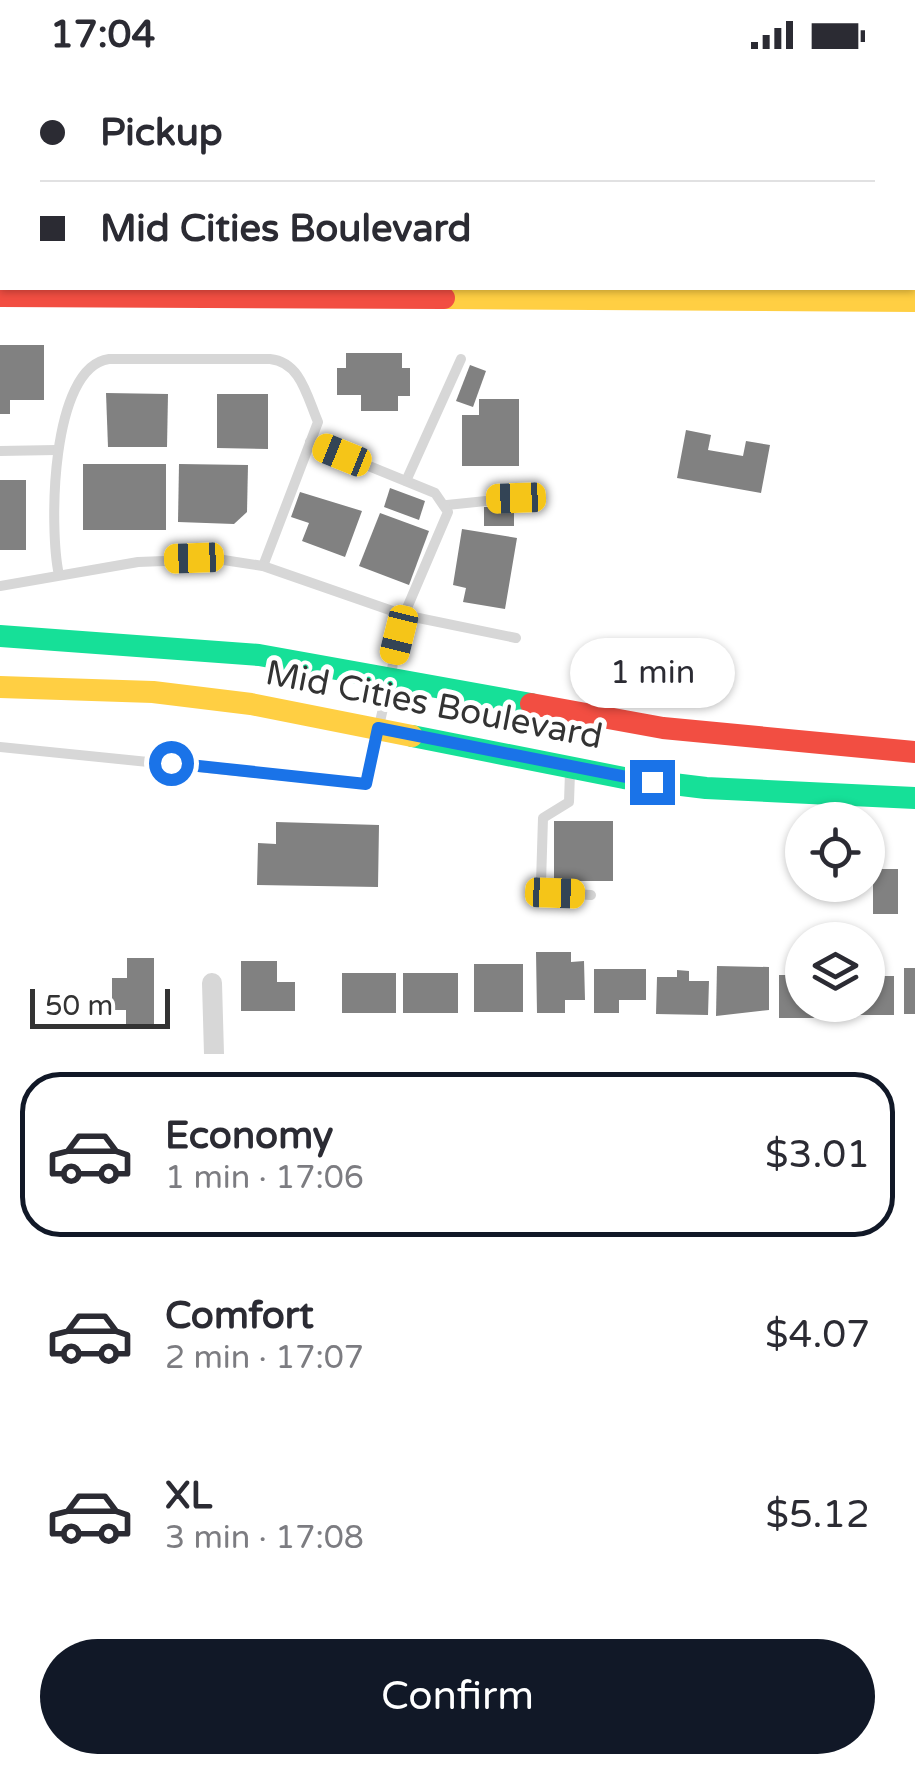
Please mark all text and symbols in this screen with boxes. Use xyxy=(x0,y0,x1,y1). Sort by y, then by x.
text: 17:04 xyxy=(50,12,155,58)
text: Pickup xyxy=(100,110,223,156)
text: Mid Cities Boulevard xyxy=(100,206,472,252)
car xyxy=(309,430,375,480)
car xyxy=(485,482,547,514)
car xyxy=(163,542,225,574)
car xyxy=(377,602,421,668)
callout: 1 min xyxy=(570,637,734,707)
street label: Mid Cities Boulevard xyxy=(262,652,606,758)
text: 1 min xyxy=(610,654,695,692)
route start xyxy=(149,741,194,786)
route end xyxy=(630,760,675,805)
map controls xyxy=(785,802,885,1022)
button: locate xyxy=(785,802,885,902)
car xyxy=(524,877,586,909)
button: layers xyxy=(785,922,885,1022)
scale bar xyxy=(30,984,170,1028)
text: 50 m xyxy=(45,989,113,1023)
icon: car xyxy=(45,1110,135,1200)
text: Economy xyxy=(165,1113,333,1159)
text: $3.01 xyxy=(765,1132,870,1178)
text: 1 min · 17:06 xyxy=(165,1159,364,1197)
icon: car xyxy=(45,1290,135,1380)
text: Comfort xyxy=(165,1293,314,1339)
text: $4.07 xyxy=(765,1312,870,1358)
text: 2 min · 17:07 xyxy=(165,1339,364,1377)
icon: car xyxy=(45,1470,135,1560)
text: XL xyxy=(165,1473,212,1519)
text: $5.12 xyxy=(765,1492,870,1538)
text: 3 min · 17:08 xyxy=(165,1519,364,1557)
button: Confirm xyxy=(40,1639,875,1754)

